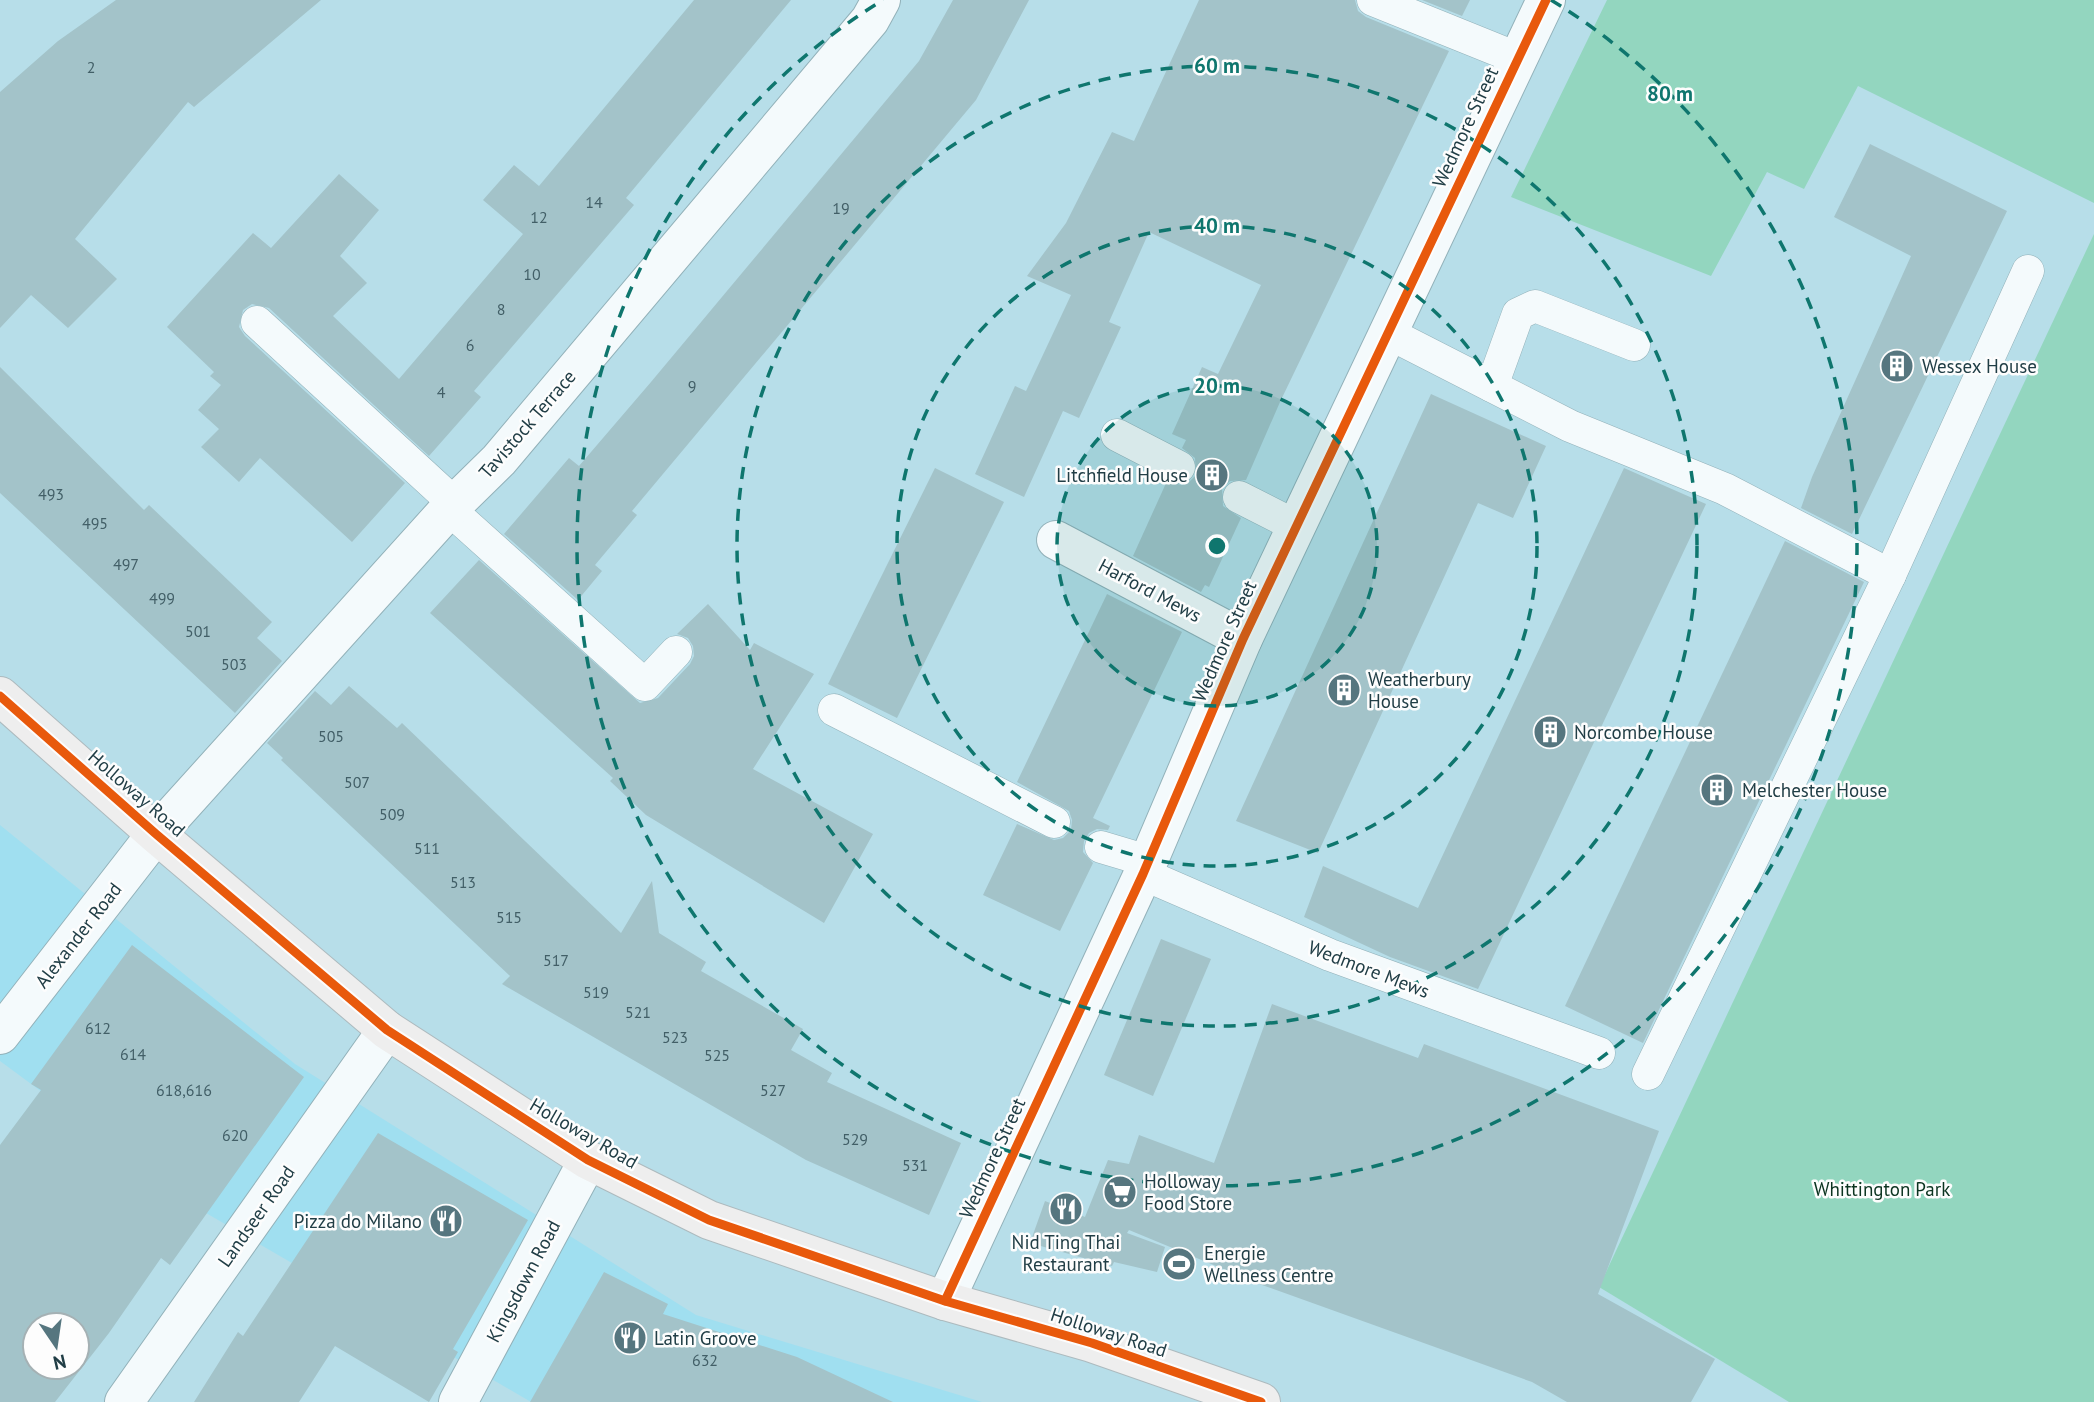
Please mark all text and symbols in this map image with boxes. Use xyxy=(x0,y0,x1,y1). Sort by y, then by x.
text: 60 m xyxy=(1194,52,1240,79)
house number: 2 xyxy=(87,57,95,77)
street label: Wedmore Street xyxy=(1427,62,1504,191)
text: 80 m xyxy=(1647,80,1693,107)
house number: 14 xyxy=(585,192,603,212)
house number: 19 xyxy=(832,198,850,218)
house number: 12 xyxy=(530,207,548,227)
text: 40 m xyxy=(1194,212,1240,239)
house number: 10 xyxy=(523,264,541,284)
house number: 8 xyxy=(497,299,505,319)
house number: 6 xyxy=(466,335,474,355)
building icon: Wessex House xyxy=(1878,347,1916,385)
place label: Wessex House xyxy=(1922,354,2037,378)
street label: Tavistock Terrace xyxy=(473,365,581,483)
text: 20 m xyxy=(1194,372,1240,399)
house number: 9 xyxy=(688,376,696,396)
house number: 4 xyxy=(437,382,446,402)
building icon: Litchfield House xyxy=(1193,456,1231,494)
place label: Litchfield House xyxy=(1056,463,1188,487)
house number: 493 xyxy=(38,484,64,504)
house number: 495 xyxy=(82,513,108,533)
centre of rings xyxy=(1205,534,1229,558)
street label: Harford Mews xyxy=(1095,553,1205,627)
house number: 497 xyxy=(113,554,139,574)
street label: Wedmore Street xyxy=(1187,576,1262,705)
house number: 499 xyxy=(149,588,175,608)
house number: 501 xyxy=(185,621,211,641)
house number: 503 xyxy=(221,654,247,674)
place label: Weatherbury House xyxy=(1368,667,1471,713)
building icon: Weatherbury House xyxy=(1325,671,1363,709)
building icon: Norcombe House xyxy=(1531,713,1569,751)
place label: Norcombe House xyxy=(1574,720,1713,744)
house number: 505 xyxy=(318,726,344,746)
street label: Holloway Road xyxy=(84,744,190,842)
building icon: Melchester House xyxy=(1698,771,1736,809)
house number: 507 xyxy=(344,772,370,792)
place label: Melchester House xyxy=(1742,778,1887,802)
house number: 509 xyxy=(379,804,405,824)
house number: 511 xyxy=(414,838,440,858)
house number: 513 xyxy=(450,872,476,892)
street label: Alexander Road xyxy=(29,878,127,992)
house number: 515 xyxy=(496,907,522,927)
street label: Wedmore Mews xyxy=(1305,935,1433,1003)
house number: 517 xyxy=(543,950,569,970)
house number: 519 xyxy=(583,982,609,1002)
house number: 521 xyxy=(625,1002,651,1022)
house number: 612 xyxy=(85,1018,111,1038)
house number: 523 xyxy=(662,1027,688,1047)
house number: 614 xyxy=(120,1044,146,1064)
house number: 525 xyxy=(704,1045,730,1065)
house number: 618,616 xyxy=(156,1080,212,1100)
house number: 527 xyxy=(760,1080,786,1100)
street label: Holloway Road xyxy=(526,1092,642,1174)
street label: Wedmore Street xyxy=(954,1093,1031,1222)
house number: 620 xyxy=(222,1125,248,1145)
house number: 529 xyxy=(842,1129,868,1149)
house number: 531 xyxy=(902,1155,928,1175)
street label: Landseer Road xyxy=(212,1161,300,1271)
place label: Holloway Food Store xyxy=(1144,1169,1232,1215)
supermarket icon: Holloway Food Store xyxy=(1101,1173,1139,1211)
park label: Whittington Park xyxy=(1814,1177,1950,1201)
restaurant icon: Nid Ting Thai Restaurant xyxy=(1047,1190,1085,1228)
restaurant icon: Pizza do Milano xyxy=(427,1202,465,1240)
place label: Pizza do Milano xyxy=(294,1209,422,1233)
street label: Kingsdown Road xyxy=(481,1216,565,1346)
place label: Nid Ting Thai Restaurant xyxy=(1012,1230,1120,1276)
place label: Energie Wellness Centre xyxy=(1204,1241,1334,1287)
sports icon: Energie Wellness Centre xyxy=(1160,1245,1198,1283)
street label: Holloway Road xyxy=(1048,1302,1170,1362)
north arrow xyxy=(21,1311,91,1381)
restaurant icon: Latin Groove xyxy=(611,1319,649,1357)
place label: Latin Groove xyxy=(654,1326,757,1350)
text: N xyxy=(51,1349,69,1376)
house number: 632 xyxy=(692,1350,718,1370)

